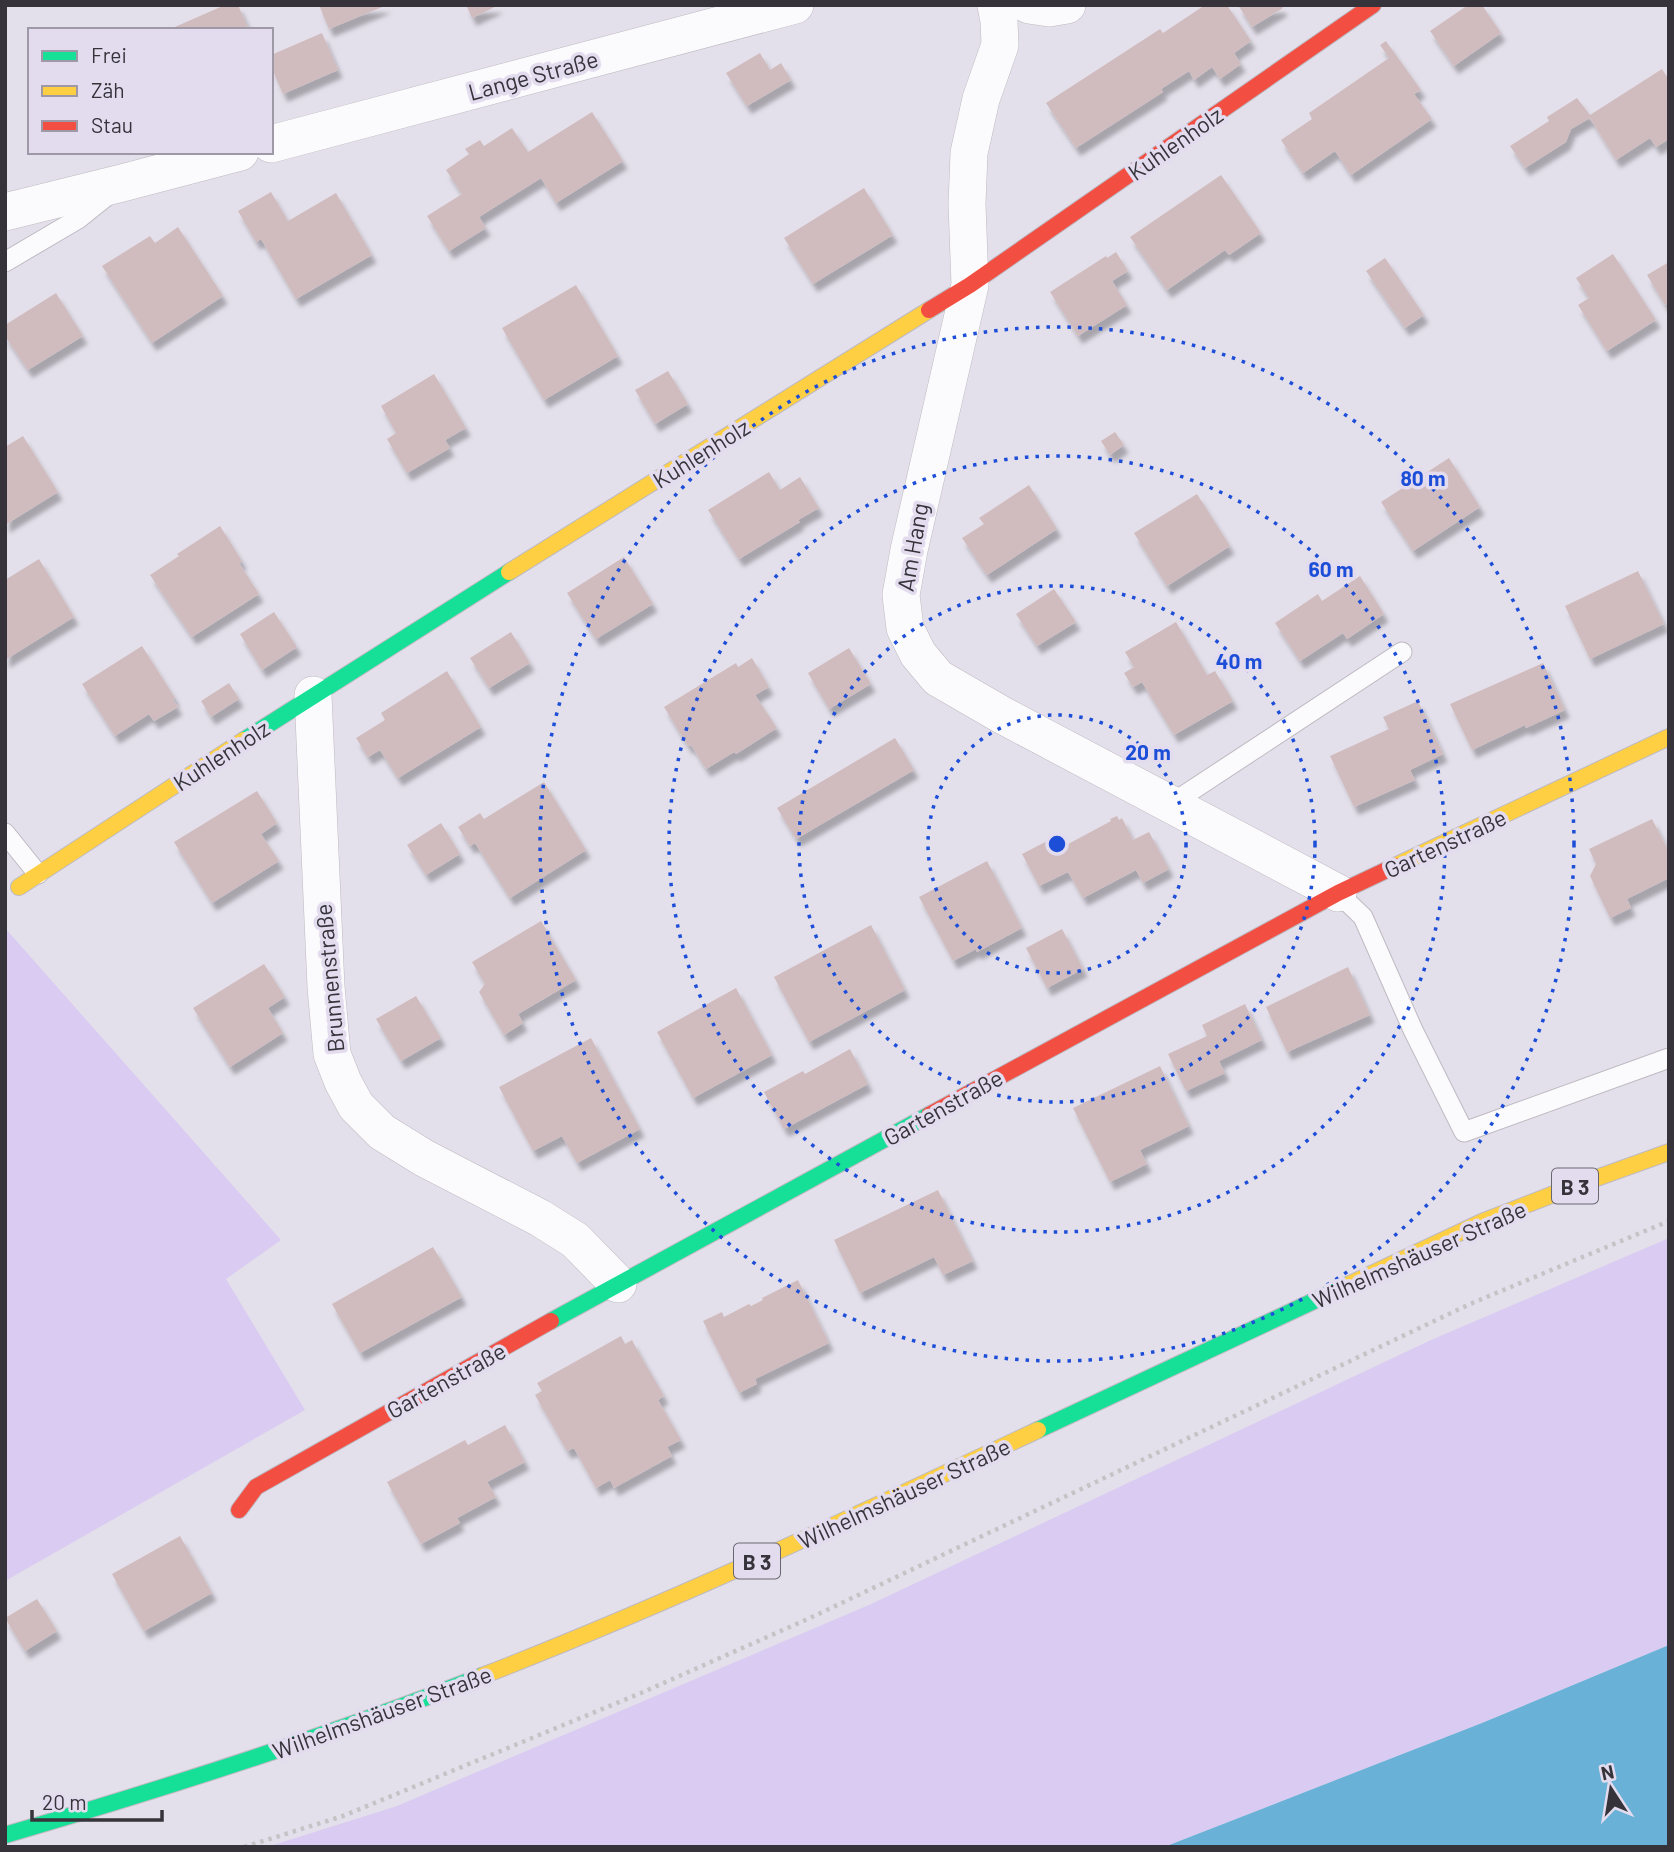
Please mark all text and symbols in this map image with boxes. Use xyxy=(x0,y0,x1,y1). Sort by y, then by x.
legend xyxy=(28,28,273,154)
text: Frei xyxy=(91,42,127,67)
street label: Lange Straße xyxy=(465,44,601,106)
text: Zäh xyxy=(91,77,125,102)
street label: Kuhlenholz xyxy=(1122,100,1228,186)
text: Stau xyxy=(91,112,133,137)
street label: Kuhlenholz xyxy=(647,412,755,494)
text: 80 m xyxy=(1400,465,1446,490)
street label: Am Hang xyxy=(890,501,934,593)
text: 60 m xyxy=(1309,556,1353,581)
text: 40 m xyxy=(1216,648,1262,673)
street label: Kuhlenholz xyxy=(168,714,274,796)
text: 20 m xyxy=(1125,739,1171,764)
street label: Gartenstraße xyxy=(1379,802,1511,884)
centre of rings xyxy=(1045,832,1069,856)
street label: Brunnenstraße xyxy=(309,903,349,1053)
street label: Gartenstraße xyxy=(879,1063,1007,1151)
road number: B 3 xyxy=(1552,1168,1598,1204)
street label: Wilhelmshäuser Straße xyxy=(1308,1194,1530,1314)
street label: Gartenstraße xyxy=(382,1336,510,1424)
street label: Wilhelmshäuser Straße xyxy=(793,1432,1015,1554)
road number: B 3 xyxy=(734,1544,780,1578)
street label: Wilhelmshäuser Straße xyxy=(269,1659,495,1765)
north arrow xyxy=(1576,1754,1646,1824)
text: N xyxy=(1599,1759,1616,1784)
scale bar xyxy=(32,1778,161,1822)
text: 20 m xyxy=(42,1789,87,1814)

